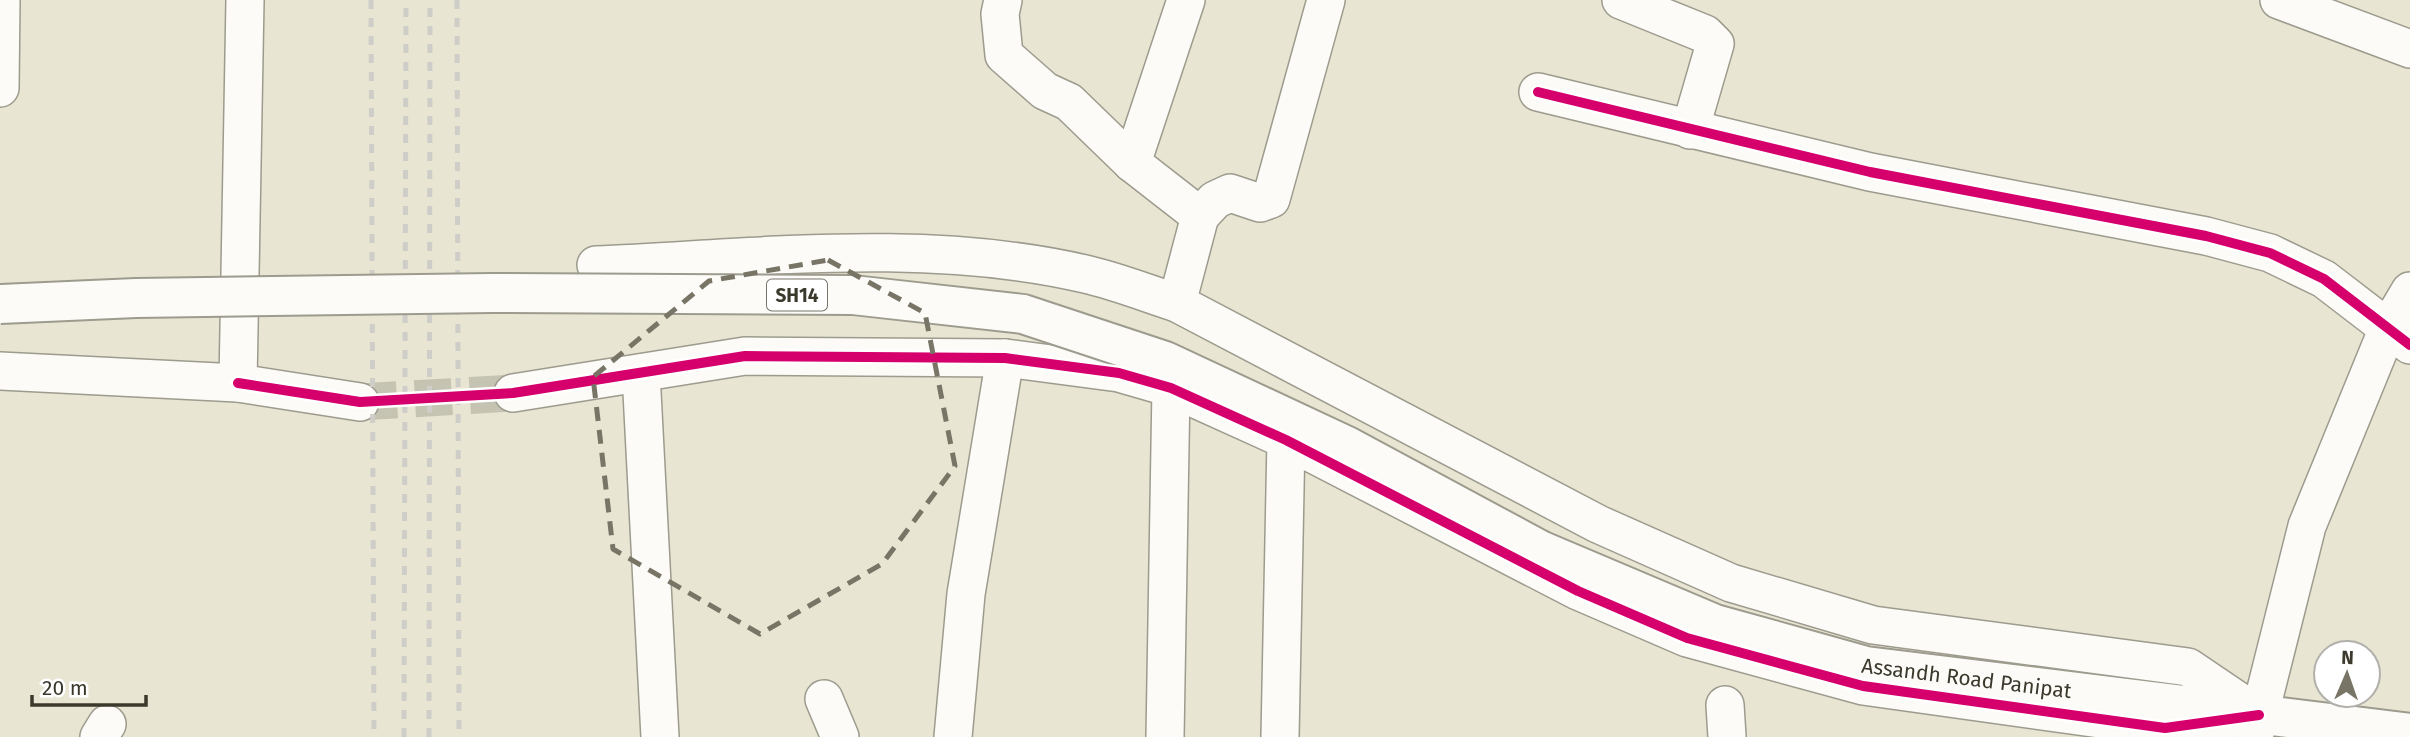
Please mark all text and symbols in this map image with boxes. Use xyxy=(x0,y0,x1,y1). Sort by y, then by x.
road number: SH14 xyxy=(767,280,827,310)
north arrow xyxy=(2312,639,2382,709)
text: N xyxy=(2341,646,2354,669)
street label: Assandh Road Panipat xyxy=(1860,653,2073,704)
scale bar xyxy=(32,664,145,708)
text: 20 m xyxy=(42,675,88,701)

